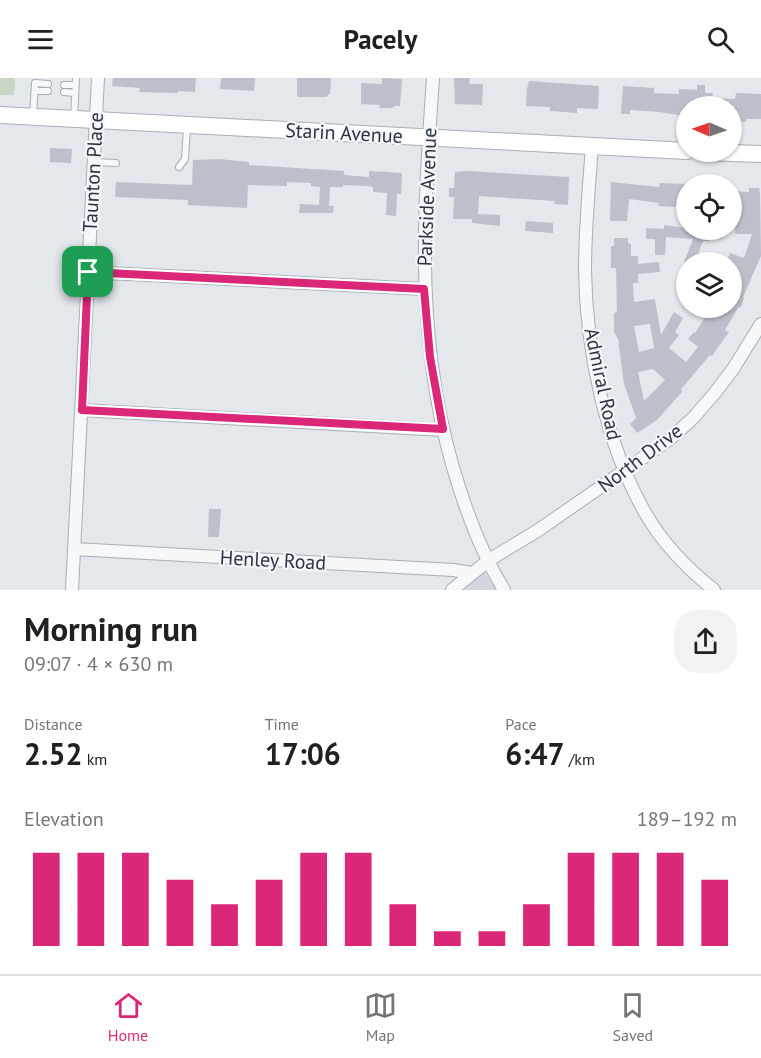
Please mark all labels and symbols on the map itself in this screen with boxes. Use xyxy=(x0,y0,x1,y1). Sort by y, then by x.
north arrow xyxy=(676,96,742,162)
street label: Taunton Place xyxy=(77,111,109,233)
street label: Starin Avenue xyxy=(285,117,403,149)
street label: Parkside Avenue xyxy=(412,127,442,267)
pin xyxy=(62,246,113,297)
street label: Admiral Road xyxy=(578,325,628,443)
street label: North Drive xyxy=(592,418,688,498)
street label: Henley Road xyxy=(219,544,327,576)

